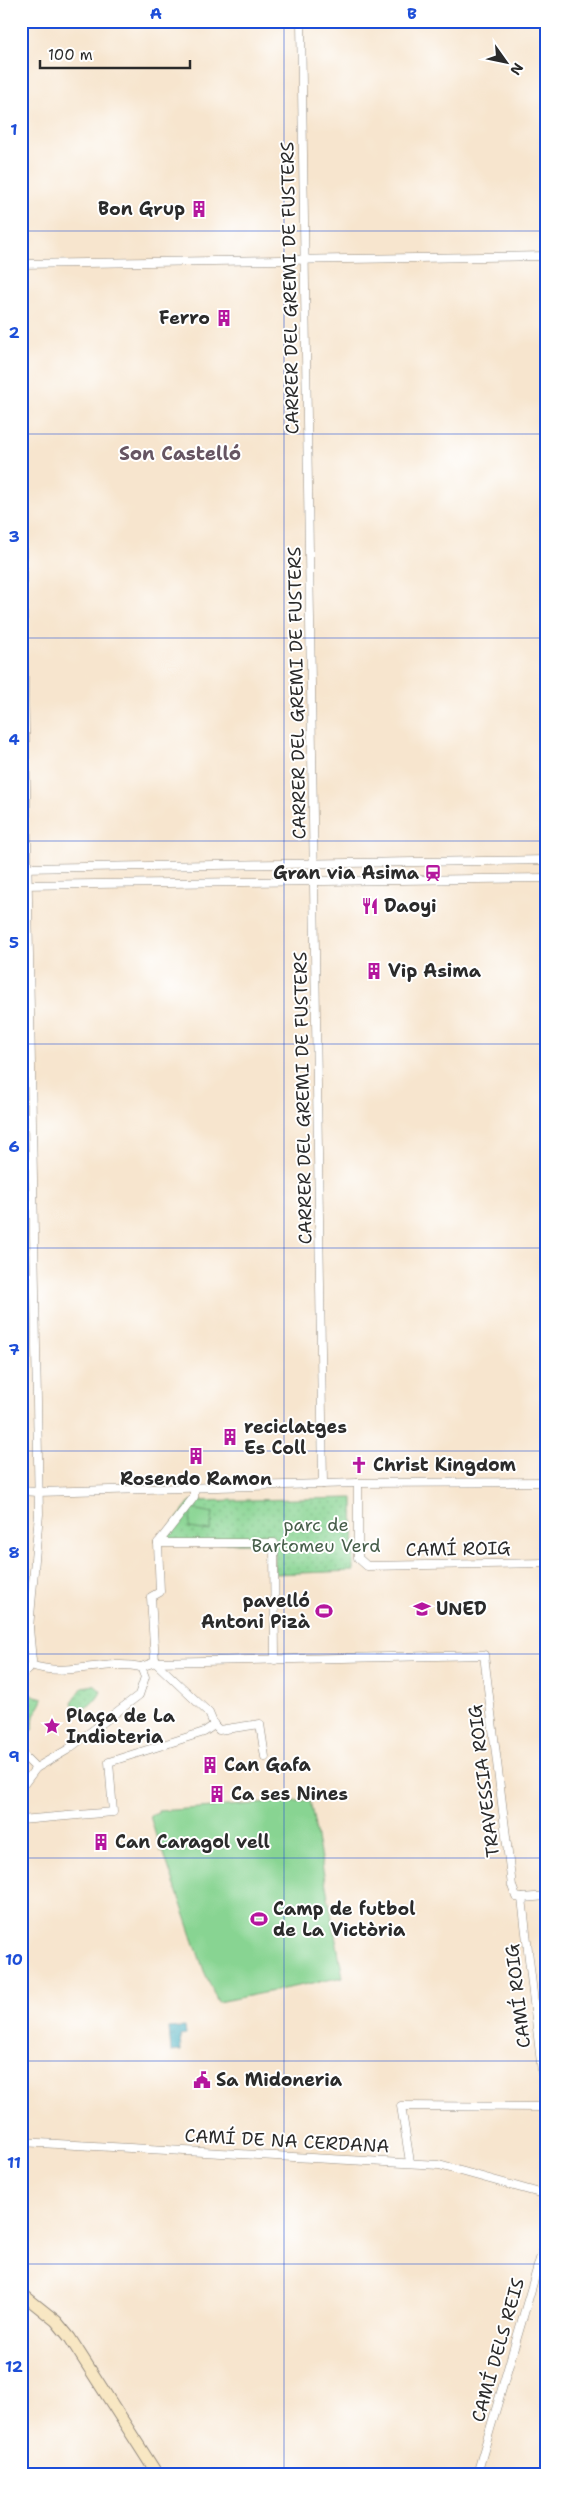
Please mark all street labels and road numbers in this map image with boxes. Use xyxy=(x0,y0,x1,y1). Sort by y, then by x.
street label: CARRER DEL GREMI DE FUSTERS xyxy=(275,141,305,435)
street label: CARRER DEL GREMI DE FUSTERS xyxy=(282,546,312,840)
street label: CARRER DEL GREMI DE FUSTERS xyxy=(288,951,318,1245)
street label: CAMÍ ROIG xyxy=(405,1536,511,1562)
street label: TRAVESSIA ROIG xyxy=(463,1703,505,1859)
street label: CAMÍ ROIG xyxy=(500,1942,536,2049)
street label: CAMÍ DE NA CERDANA xyxy=(184,2124,390,2158)
street label: CAMÍ DELS REIS xyxy=(466,2275,530,2425)

